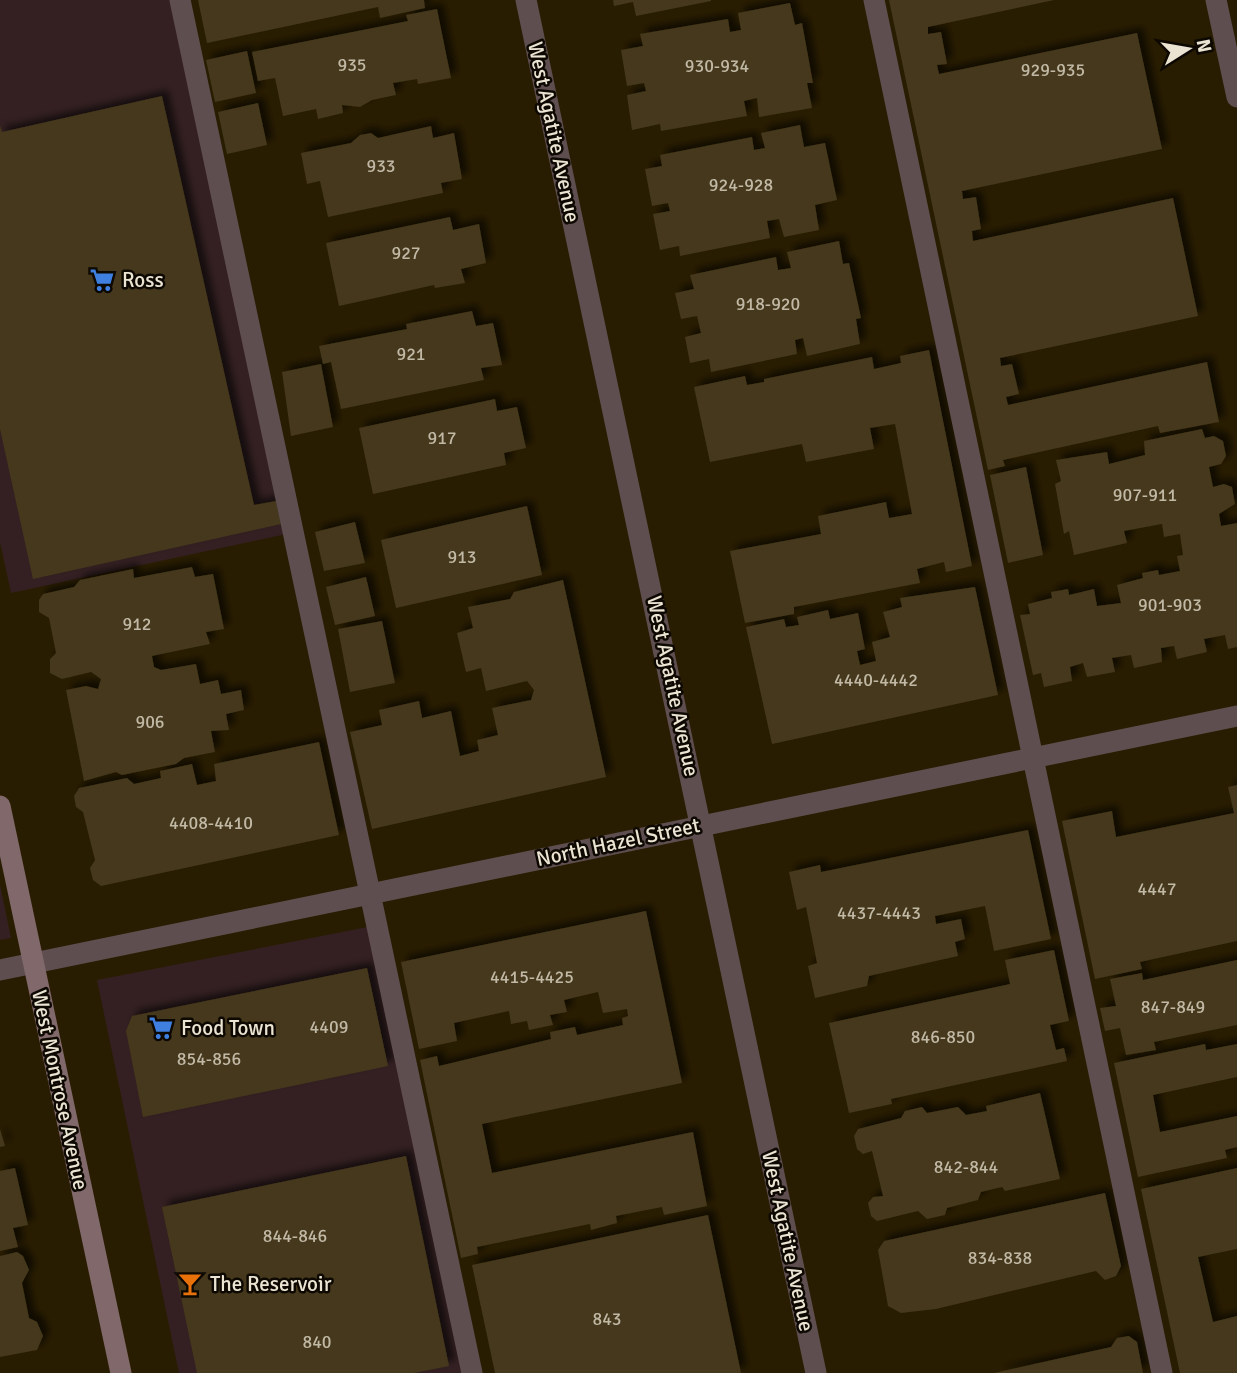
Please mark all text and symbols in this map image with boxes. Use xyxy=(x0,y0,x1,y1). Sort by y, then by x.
north arrow xyxy=(1153,14,1223,84)
text: N xyxy=(1191,37,1217,55)
street label: West Agatite Avenue xyxy=(522,39,586,225)
house number: 935 xyxy=(337,54,367,76)
house number: 930-934 xyxy=(685,55,750,77)
house number: 929-935 xyxy=(1021,59,1085,81)
house number: 933 xyxy=(366,155,396,177)
house number: 924-928 xyxy=(709,174,773,196)
house number: 927 xyxy=(391,242,421,264)
supermarket icon: Ross xyxy=(88,266,116,294)
place label: Ross xyxy=(122,267,164,293)
house number: 918-920 xyxy=(736,293,800,315)
house number: 921 xyxy=(396,343,426,365)
house number: 917 xyxy=(427,427,457,449)
house number: 907-911 xyxy=(1113,484,1177,506)
house number: 913 xyxy=(447,546,477,568)
street label: West Agatite Avenue xyxy=(641,593,705,779)
house number: 901-903 xyxy=(1138,594,1202,616)
house number: 912 xyxy=(122,613,152,635)
house number: 4440-4442 xyxy=(834,669,918,691)
house number: 906 xyxy=(135,711,165,733)
house number: 4408-4410 xyxy=(169,812,253,834)
street label: North Hazel Street xyxy=(534,812,702,872)
house number: 4447 xyxy=(1138,878,1176,900)
house number: 4437-4443 xyxy=(837,902,921,924)
house number: 4415-4425 xyxy=(490,966,574,988)
street label: West Montrose Avenue xyxy=(26,988,94,1192)
house number: 847-849 xyxy=(1141,996,1205,1018)
supermarket icon: Food Town xyxy=(147,1014,175,1042)
place label: Food Town xyxy=(181,1015,275,1041)
house number: 4409 xyxy=(310,1016,348,1038)
house number: 846-850 xyxy=(911,1026,975,1048)
house number: 854-856 xyxy=(177,1048,241,1070)
street label: West Agatite Avenue xyxy=(756,1148,820,1334)
house number: 842-844 xyxy=(934,1156,999,1178)
house number: 844-846 xyxy=(263,1225,327,1247)
house number: 834-838 xyxy=(968,1247,1032,1269)
bar icon: The Reservoir xyxy=(176,1270,204,1298)
place label: The Reservoir xyxy=(210,1271,332,1297)
house number: 843 xyxy=(592,1308,622,1330)
house number: 840 xyxy=(302,1331,332,1353)

